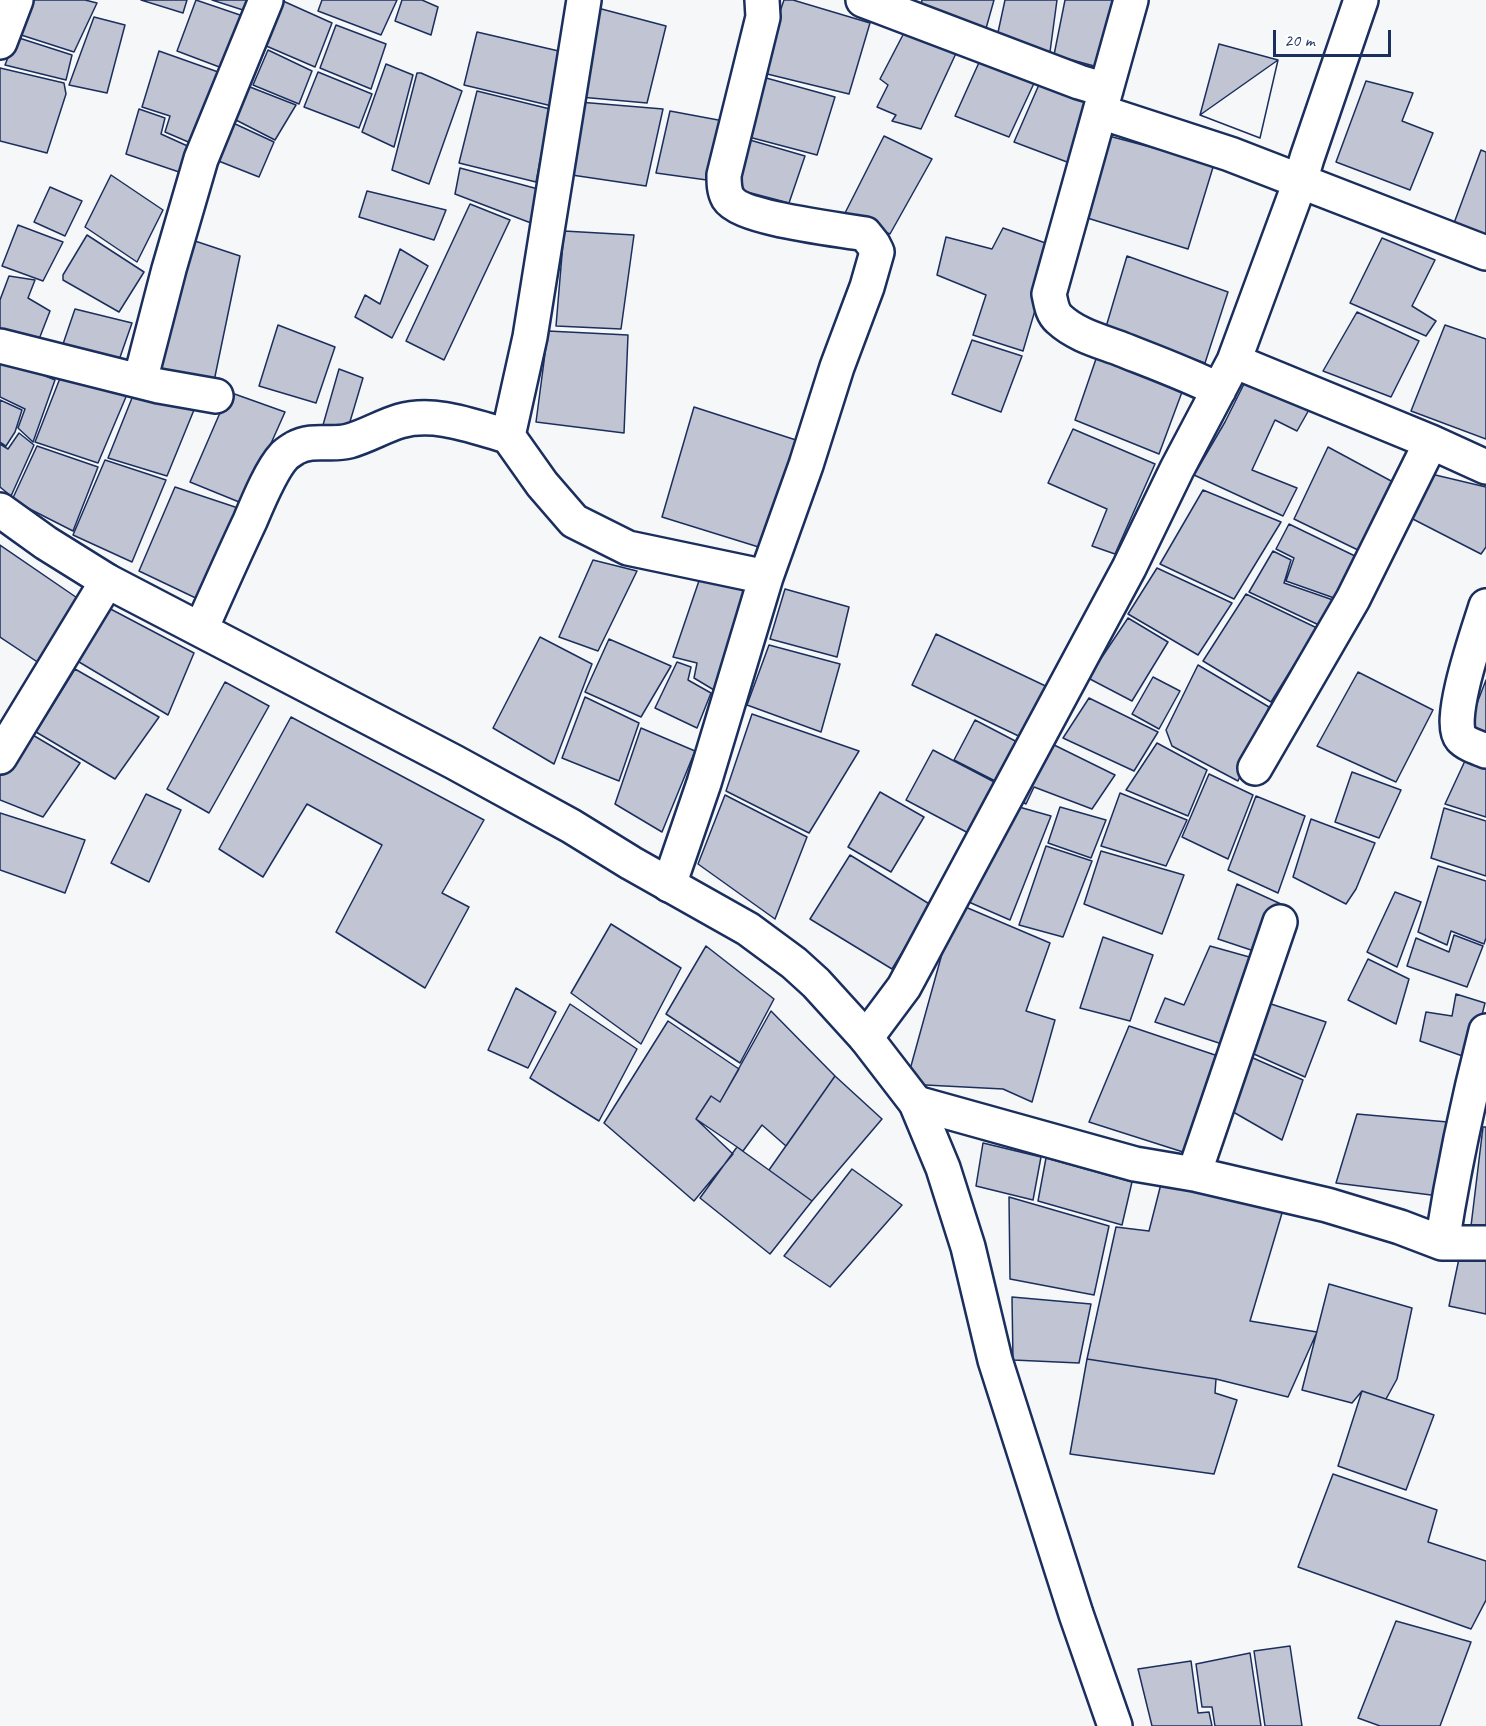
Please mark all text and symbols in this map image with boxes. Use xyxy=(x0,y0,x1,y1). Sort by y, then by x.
scale bar xyxy=(1276,18,1394,56)
text: 20 m xyxy=(1284,29,1315,51)

